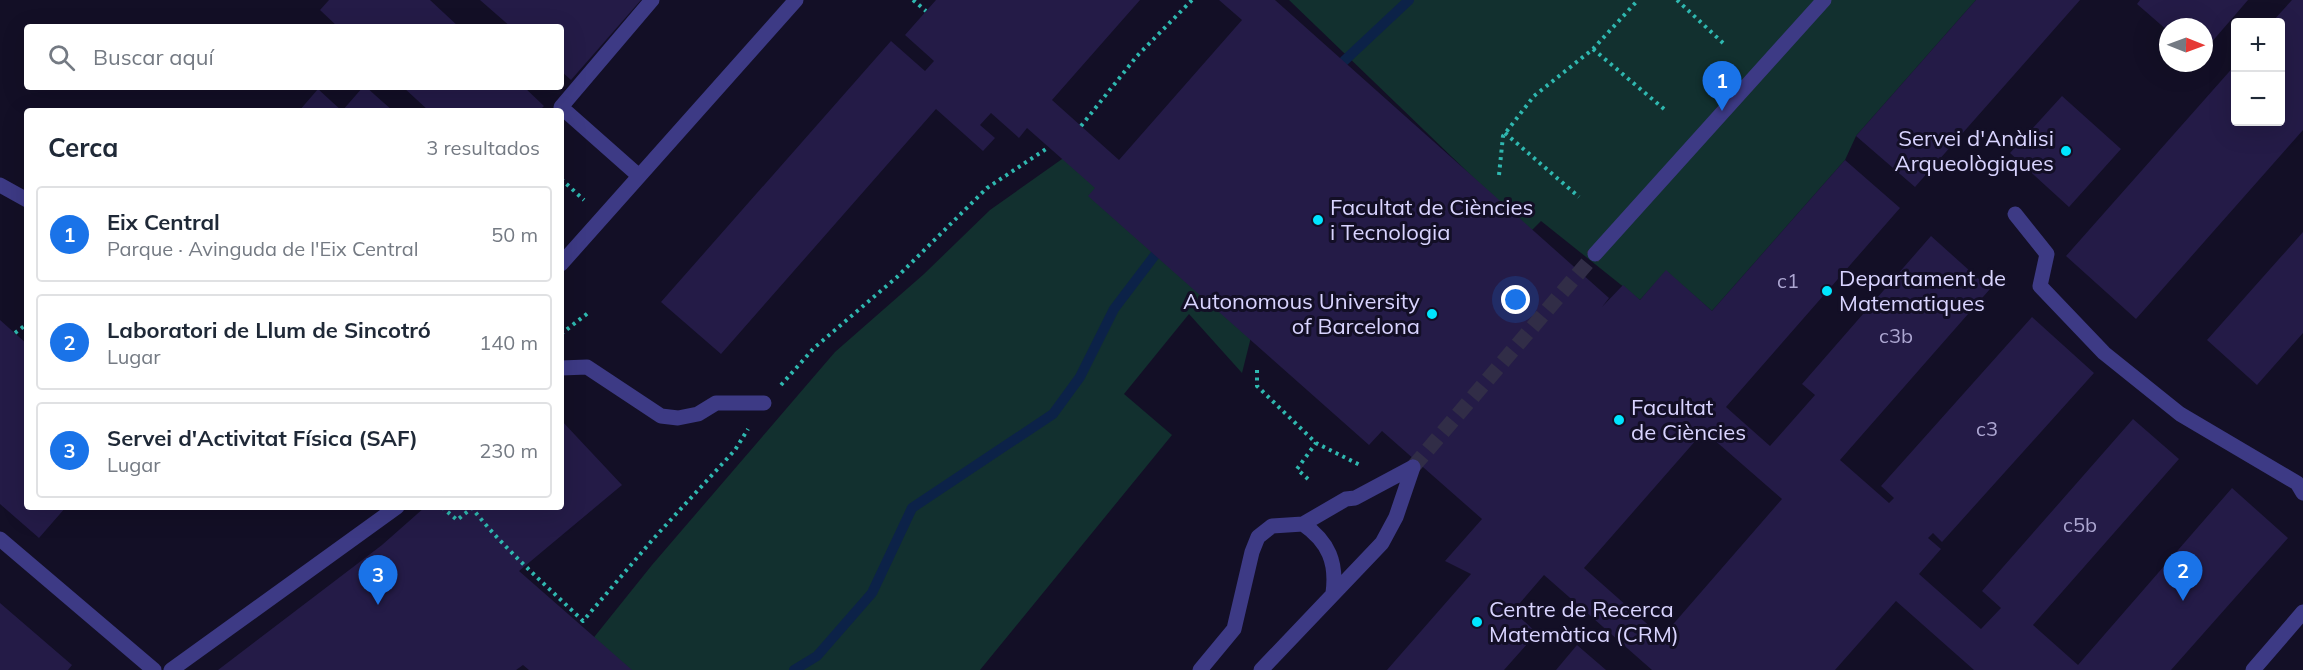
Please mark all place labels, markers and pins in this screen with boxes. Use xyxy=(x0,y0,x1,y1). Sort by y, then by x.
pin: 1 xyxy=(1702,62,1742,111)
place label: Servei d'Anàlisi Arqueològiques xyxy=(1894,124,2054,177)
marker: Servei d'Anàlisi Arqueològiques xyxy=(2059,144,2073,158)
place label: Facultat de Ciències i Tecnologia xyxy=(1330,193,1533,246)
marker: Facultat de Ciències i Tecnologia xyxy=(1311,213,1325,227)
place label: Departament de Matematiques xyxy=(1839,264,2006,317)
marker: Departament de Matematiques xyxy=(1820,284,1834,298)
place label: Autonomous University of Barcelona xyxy=(1183,287,1420,340)
marker: Autonomous University of Barcelona xyxy=(1425,307,1439,321)
place label: Facultat de Ciències xyxy=(1631,393,1746,446)
marker: Facultat de Ciències xyxy=(1612,413,1626,427)
pin: 2 xyxy=(2164,552,2202,601)
pin: 3 xyxy=(358,556,398,605)
place label: Centre de Recerca Matemàtica (CRM) xyxy=(1489,595,1679,648)
marker: Centre de Recerca Matemàtica (CRM) xyxy=(1470,615,1484,629)

